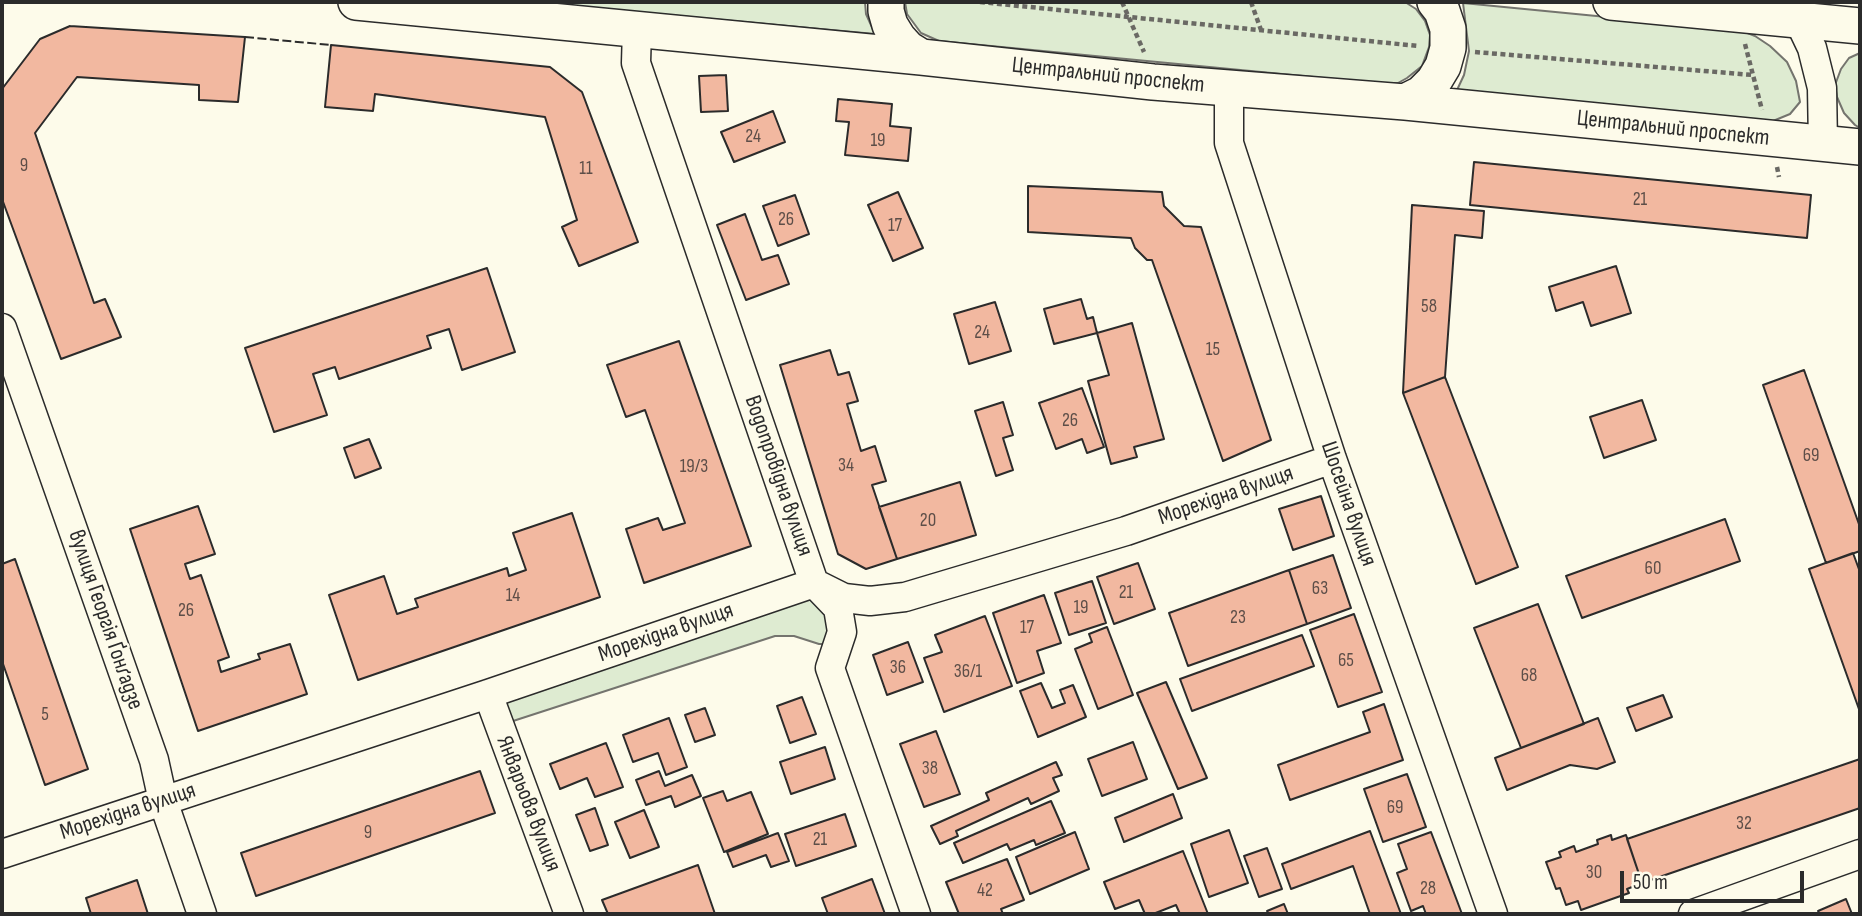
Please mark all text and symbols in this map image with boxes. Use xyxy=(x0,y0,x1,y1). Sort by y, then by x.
street label: Центральний проспект xyxy=(1010,52,1206,100)
street label: Центральний проспект xyxy=(1575,105,1771,153)
house number: 24 xyxy=(745,126,761,148)
house number: 19 xyxy=(870,130,886,152)
house number: 9 xyxy=(20,155,28,177)
house number: 11 xyxy=(579,158,593,180)
house number: 21 xyxy=(1633,189,1647,211)
house number: 26 xyxy=(778,209,794,231)
house number: 17 xyxy=(888,215,902,237)
house number: 58 xyxy=(1421,296,1437,318)
house number: 24 xyxy=(974,322,990,344)
house number: 15 xyxy=(1206,339,1220,361)
street label: Водопровідна вулиця xyxy=(738,392,818,560)
house number: 26 xyxy=(1062,410,1078,432)
street label: Шосейна вулиця xyxy=(1314,438,1382,570)
house number: 69 xyxy=(1803,445,1819,467)
house number: 34 xyxy=(838,455,854,477)
house number: 19/3 xyxy=(680,456,708,478)
street label: Морехідна вулиця xyxy=(1155,460,1297,532)
house number: 20 xyxy=(920,510,936,532)
street label: вулиця Георгія Ґонґадзе xyxy=(61,527,149,713)
house number: 60 xyxy=(1645,558,1661,580)
house number: 63 xyxy=(1312,578,1328,600)
house number: 21 xyxy=(1119,582,1133,604)
house number: 14 xyxy=(506,585,520,607)
street label: Морехідна вулиця xyxy=(595,597,737,669)
house number: 19 xyxy=(1073,597,1089,619)
house number: 26 xyxy=(178,600,194,622)
house number: 23 xyxy=(1230,607,1246,629)
house number: 17 xyxy=(1020,617,1034,639)
house number: 65 xyxy=(1338,650,1354,672)
house number: 36 xyxy=(890,657,906,679)
house number: 36/1 xyxy=(954,661,982,683)
house number: 68 xyxy=(1521,665,1537,687)
house number: 5 xyxy=(41,704,49,726)
street label: Январьова вулиця xyxy=(489,732,567,876)
house number: 38 xyxy=(922,758,938,780)
street label: Морехідна вулиця xyxy=(57,777,199,847)
house number: 69 xyxy=(1387,797,1403,819)
house number: 32 xyxy=(1736,813,1752,835)
house number: 9 xyxy=(364,822,372,844)
house number: 21 xyxy=(813,829,827,851)
scale bar xyxy=(1624,856,1808,900)
house number: 30 xyxy=(1586,862,1602,884)
text: 50 m xyxy=(1633,870,1668,895)
house number: 28 xyxy=(1420,878,1436,900)
house number: 42 xyxy=(977,880,993,902)

